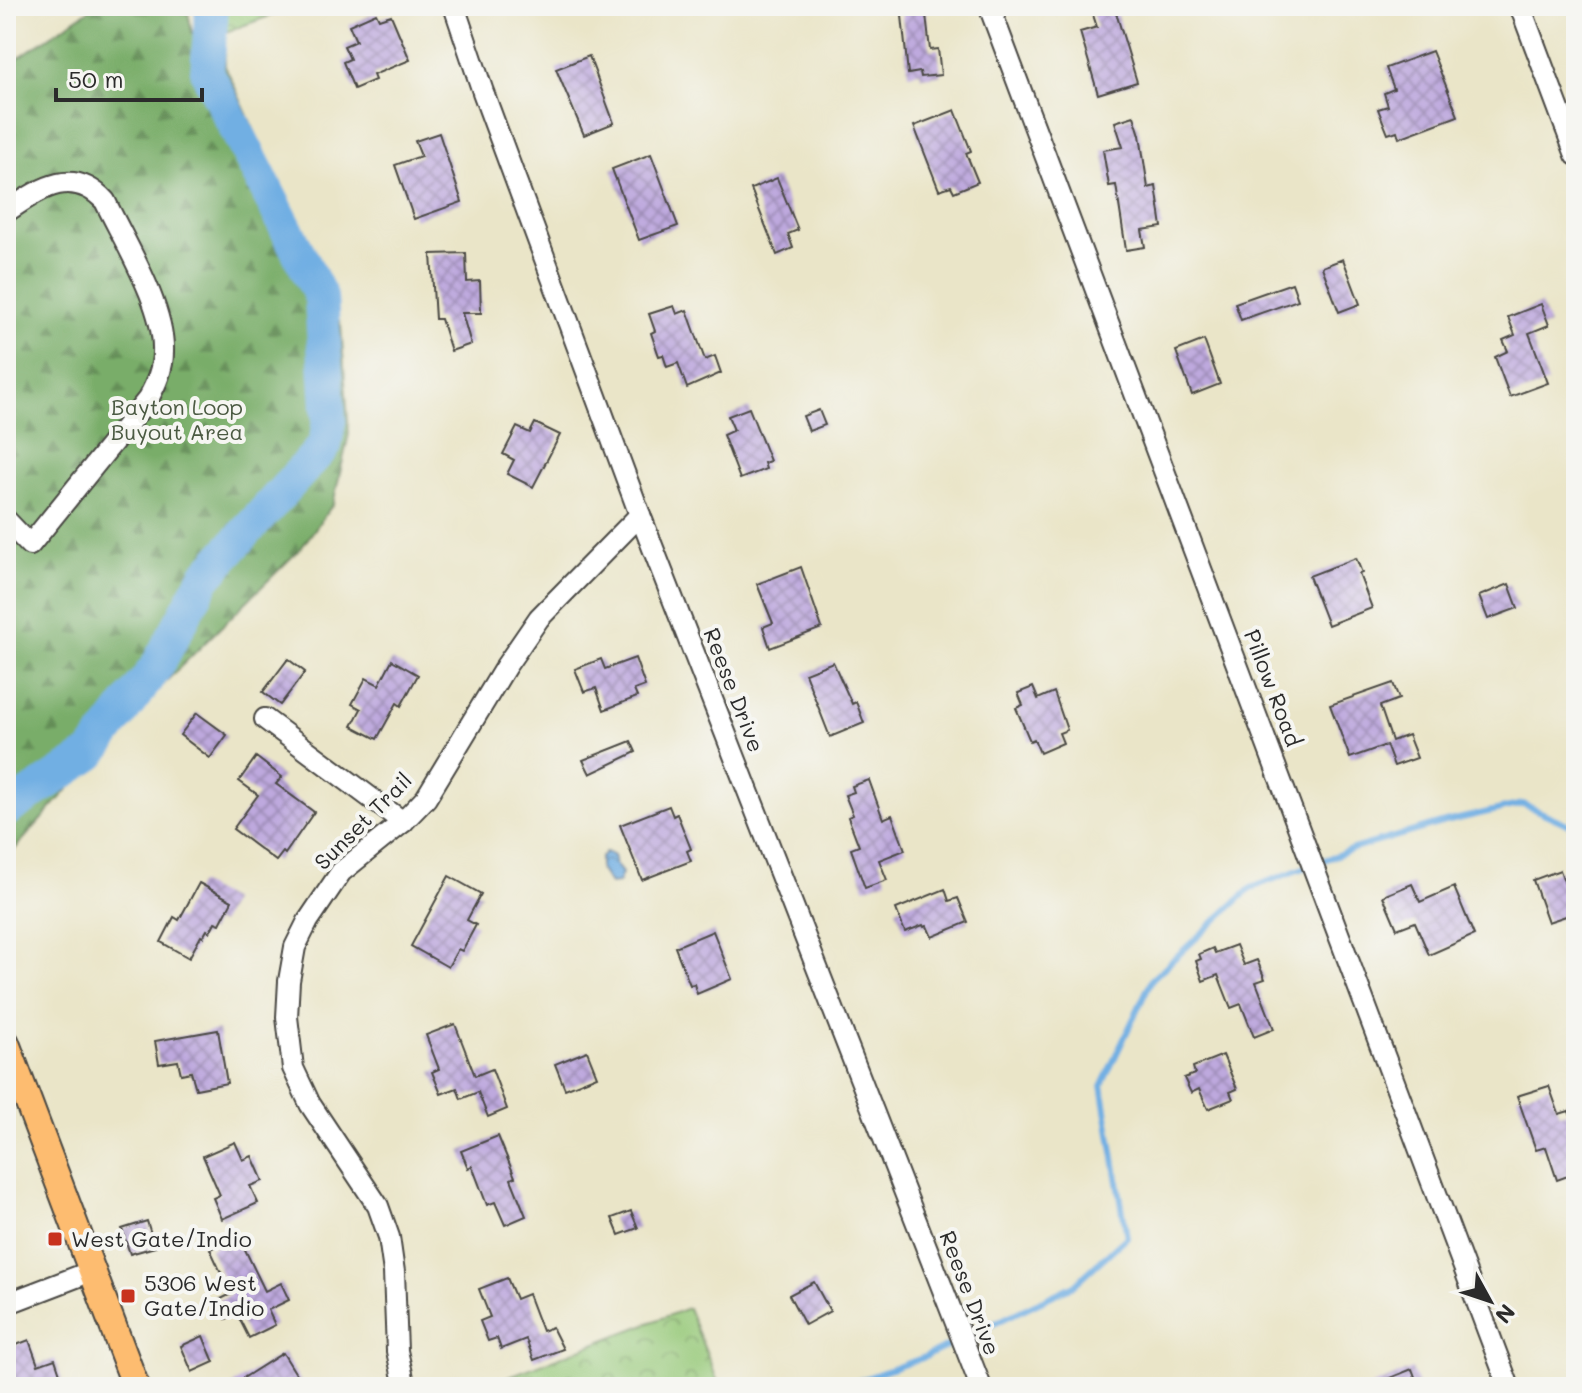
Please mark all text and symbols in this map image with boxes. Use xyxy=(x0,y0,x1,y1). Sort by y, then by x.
scale bar xyxy=(56,52,202,102)
text: 50 m xyxy=(68,63,124,94)
park label: Bayton Loop Buyout Area xyxy=(111,392,243,446)
street label: Reese Drive xyxy=(697,624,771,756)
street label: Pillow Road xyxy=(1238,625,1309,751)
street label: Sunset Trail xyxy=(308,766,418,876)
place label: West Gate/Indio xyxy=(71,1224,252,1253)
street label: Reese Drive xyxy=(933,1227,1007,1359)
marker: West Gate/Indio xyxy=(46,1230,64,1248)
north arrow xyxy=(1450,1261,1530,1341)
place label: 5306 West Gate/Indio xyxy=(144,1268,264,1322)
marker: 5306 West Gate/Indio xyxy=(119,1287,137,1305)
text: N xyxy=(1489,1298,1522,1330)

